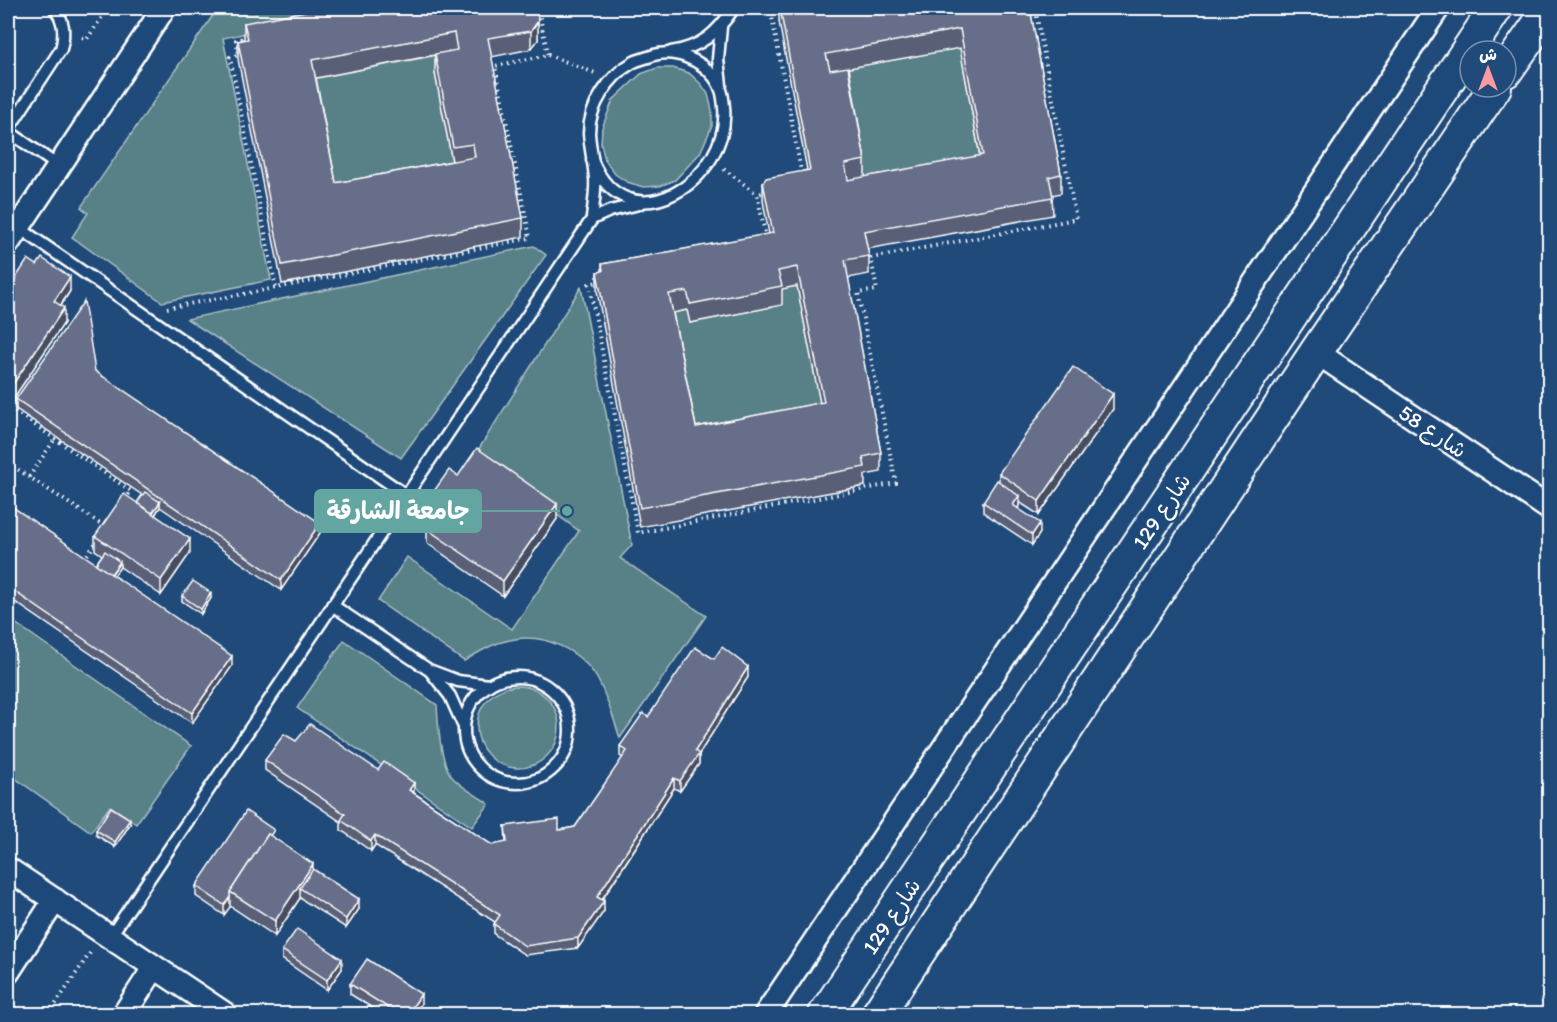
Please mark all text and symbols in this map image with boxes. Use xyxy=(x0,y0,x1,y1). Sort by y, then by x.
north arrow xyxy=(1458,39,1518,99)
text: ش xyxy=(1479,45,1497,64)
street label: شارع 58 xyxy=(1392,399,1472,466)
street label: شارع 129 xyxy=(1126,468,1198,556)
callout: جامعة الشارقة xyxy=(315,490,481,532)
text: جامعة الشارقة xyxy=(327,496,469,525)
street label: شارع 129 xyxy=(856,873,928,961)

